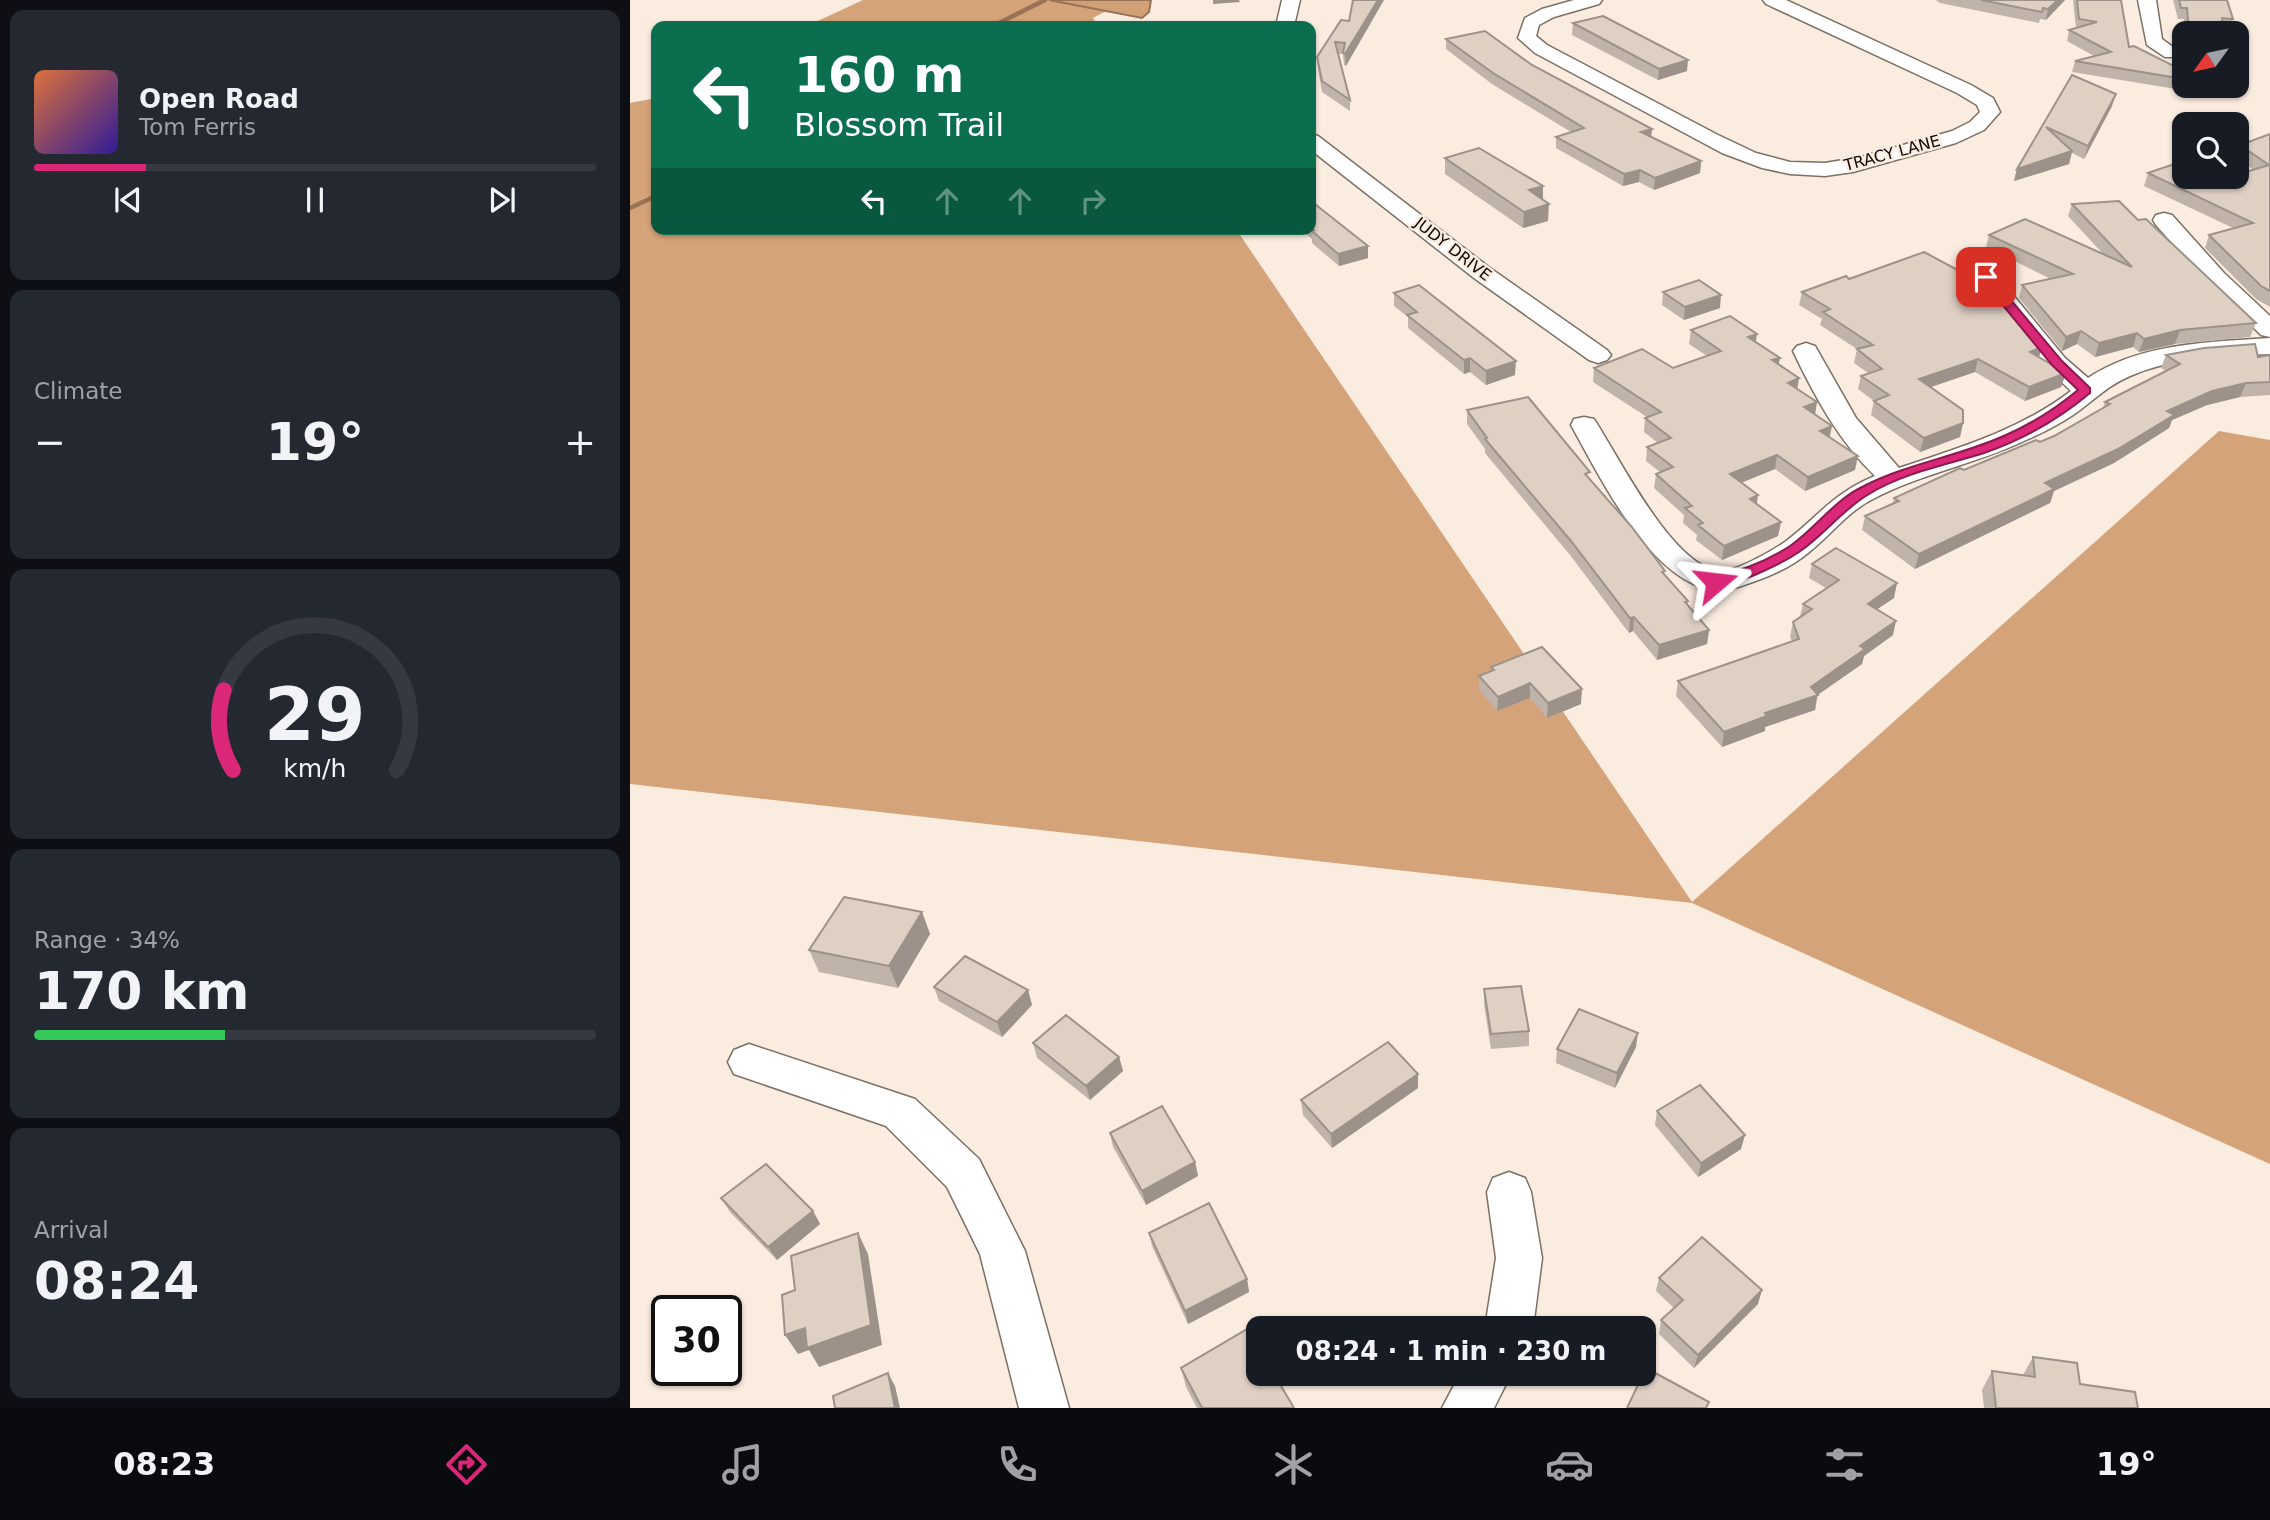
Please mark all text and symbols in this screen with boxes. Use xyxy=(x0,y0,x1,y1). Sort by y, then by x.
north arrow xyxy=(2172,21,2249,98)
map controls xyxy=(2172,21,2249,189)
text: 160 m xyxy=(794,47,964,104)
icon: left xyxy=(679,49,770,140)
text: Open Road xyxy=(139,84,299,114)
text: Blossom Trail xyxy=(794,106,1004,144)
button: search xyxy=(2172,112,2249,189)
text: Tom Ferris xyxy=(139,114,256,140)
street label: TRACY LANE xyxy=(1841,131,1942,175)
icon: previous xyxy=(109,181,147,219)
icon: pause xyxy=(296,181,334,219)
icon: next xyxy=(483,181,521,219)
icon: left xyxy=(855,182,893,220)
icon: ahead xyxy=(928,182,966,220)
icon: ahead xyxy=(1001,182,1039,220)
icon: right xyxy=(1074,182,1112,220)
street label: JUDY DRIVE xyxy=(1410,213,1495,285)
pin xyxy=(1956,247,2016,307)
icon: arrive xyxy=(1967,258,2005,296)
text: Climate xyxy=(34,378,123,404)
text: 19° xyxy=(266,412,364,472)
text: − xyxy=(34,420,66,464)
text: + xyxy=(564,420,596,464)
position arrow xyxy=(1679,545,1753,619)
text: 29 xyxy=(264,672,366,757)
text: km/h xyxy=(283,754,347,783)
text: Range · 34% xyxy=(34,927,180,953)
text: 170 km xyxy=(34,961,249,1021)
text: Arrival xyxy=(34,1217,109,1243)
text: 08:24 xyxy=(34,1251,200,1311)
speed limit sign: 30 xyxy=(651,1295,742,1386)
text: 08:24 · 1 min · 230 m xyxy=(1296,1336,1606,1366)
icon: directions xyxy=(442,1440,491,1489)
icon: music xyxy=(718,1440,767,1489)
icon: phone xyxy=(993,1440,1042,1489)
icon: climate xyxy=(1269,1440,1318,1489)
icon: car xyxy=(1545,1440,1594,1489)
icon: filters xyxy=(1820,1440,1869,1489)
text: 08:23 xyxy=(113,1445,215,1483)
text: 19° xyxy=(2096,1445,2157,1483)

